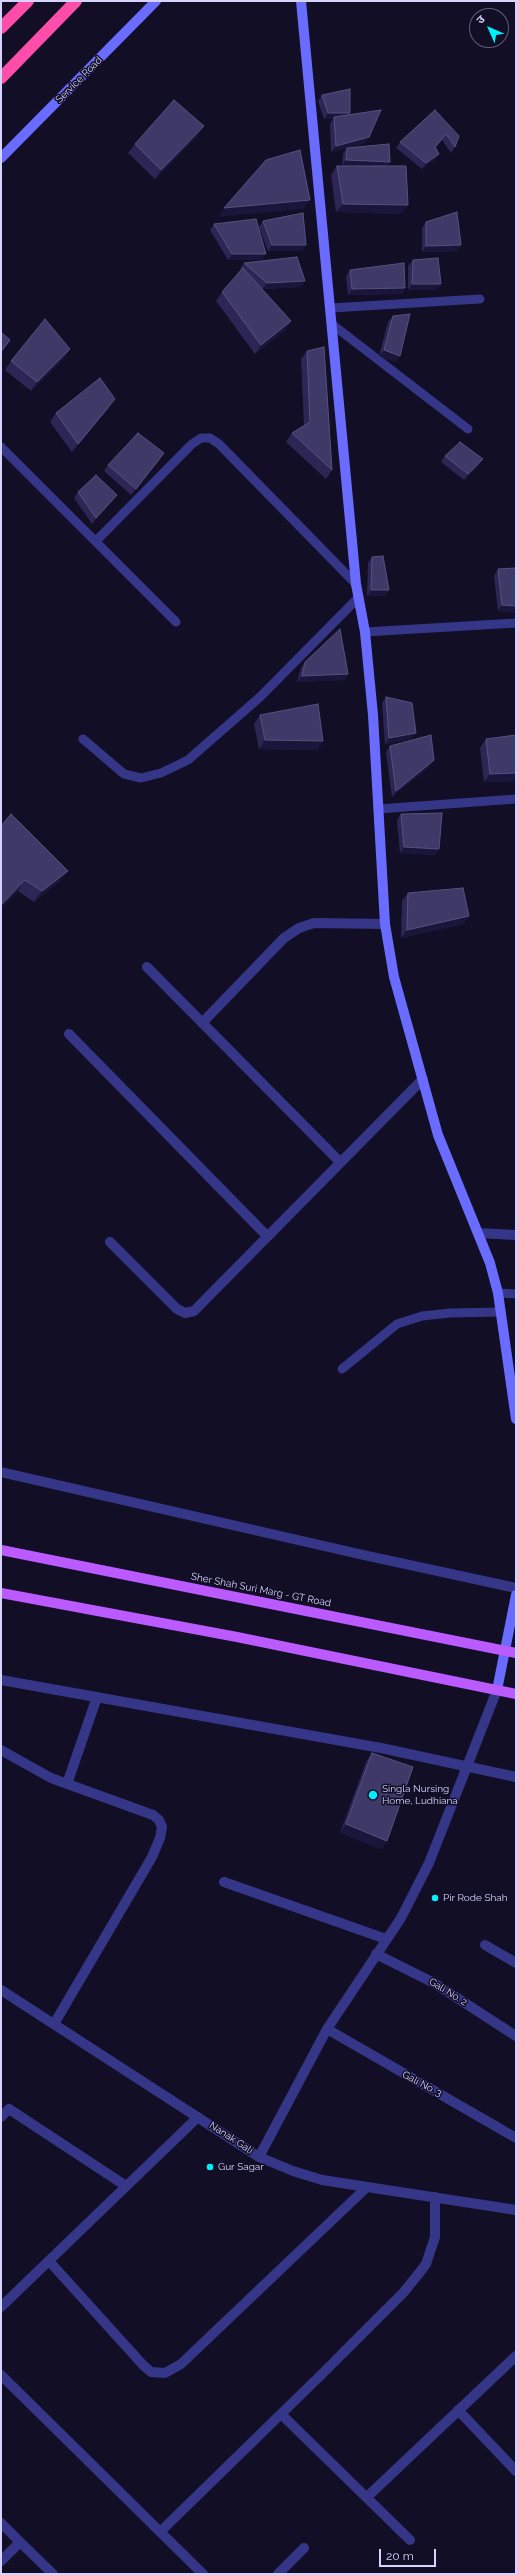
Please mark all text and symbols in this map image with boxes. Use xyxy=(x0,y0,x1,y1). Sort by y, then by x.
north arrow xyxy=(469,8,509,48)
text: उ xyxy=(474,13,488,27)
street label: Service Road xyxy=(53,54,105,106)
street label: Sher Shah Suri Marg - GT Road xyxy=(190,1571,332,1609)
place label: Singla Nursing Home, Ludhiana xyxy=(382,1783,458,1806)
marker: Singla Nursing Home, Ludhiana xyxy=(367,1789,379,1801)
place label: Pir Rode Shah xyxy=(443,1892,508,1904)
marker: Pir Rode Shah xyxy=(430,1893,440,1903)
street label: Gali No. 2 xyxy=(427,1975,469,2009)
street label: Gali No. 3 xyxy=(400,2069,444,2099)
street label: Nanak Gali xyxy=(207,2119,255,2157)
place label: Gur Sagar xyxy=(218,2161,264,2173)
marker: Gur Sagar xyxy=(205,2162,215,2172)
scale bar xyxy=(381,2541,438,2567)
text: 20 m xyxy=(386,2549,414,2563)

